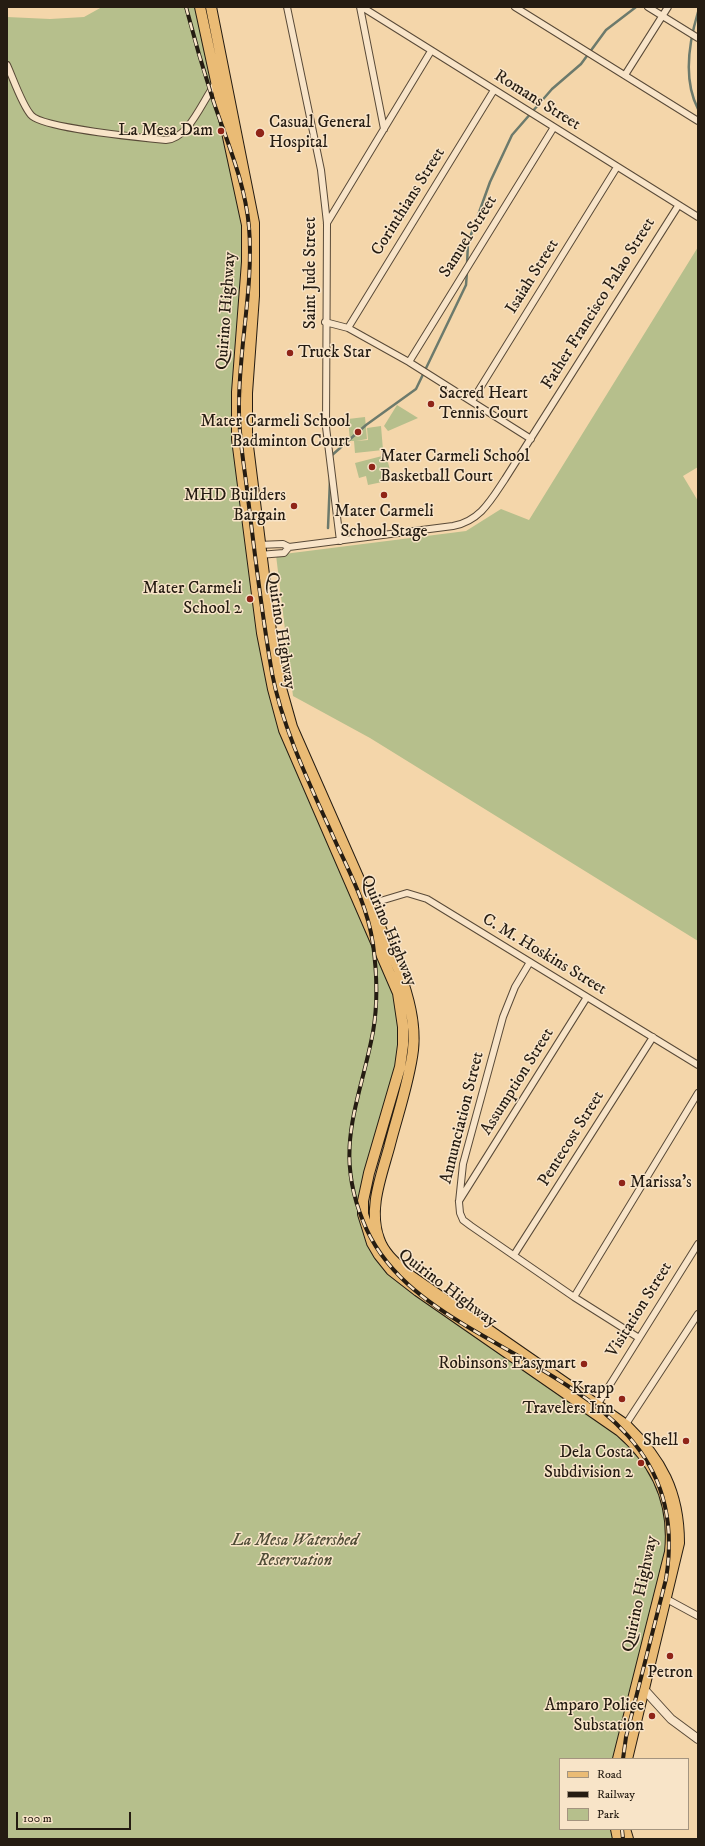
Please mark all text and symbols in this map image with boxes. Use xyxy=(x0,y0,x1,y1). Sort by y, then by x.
street label: Romans Street xyxy=(490,66,584,136)
place label: Casual General Hospital xyxy=(269,113,371,153)
place label: La Mesa Dam xyxy=(118,121,213,141)
marker: La Mesa Dam xyxy=(216,126,226,136)
marker: Casual General Hospital xyxy=(254,127,266,139)
street label: Corinthians Street xyxy=(368,144,450,260)
street label: Samuel Street xyxy=(436,192,502,282)
street label: Father Francisco Palao Street xyxy=(538,214,660,394)
street label: Saint Jude Street xyxy=(301,217,321,329)
street label: Isaiah Street xyxy=(502,236,564,318)
street label: Quirino Highway xyxy=(213,251,241,371)
place label: Truck Star xyxy=(298,343,371,363)
marker: Truck Star xyxy=(285,348,295,358)
place label: Sacred Heart Tennis Court xyxy=(439,384,528,424)
marker: Sacred Heart Tennis Court xyxy=(426,399,436,409)
place label: Mater Carmeli School Badminton Court xyxy=(200,412,350,452)
marker: Mater Carmeli School Badminton Court xyxy=(353,427,363,437)
place label: Mater Carmeli School Basketball Court xyxy=(380,447,530,487)
marker: Mater Carmeli School Basketball Court xyxy=(367,462,377,472)
place label: MHD Builders Bargain xyxy=(184,486,286,526)
marker: Mater Carmeli School Stage xyxy=(379,490,389,500)
marker: MHD Builders Bargain xyxy=(289,501,299,511)
place label: Mater Carmeli School Stage xyxy=(334,502,434,542)
street label: Quirino Highway xyxy=(261,571,299,691)
place label: Mater Carmeli School 2 xyxy=(143,579,242,619)
marker: Mater Carmeli School 2 xyxy=(245,594,255,604)
street label: Quirino Highway xyxy=(355,873,421,989)
street label: C. M. Hoskins Street xyxy=(478,910,610,1000)
street label: Assumption Street xyxy=(477,1025,559,1139)
street label: Annunciation Street xyxy=(437,1050,489,1186)
street label: Pentecost Street xyxy=(535,1088,609,1190)
place label: Marissa's xyxy=(630,1173,692,1193)
marker: Marissa's xyxy=(617,1178,627,1188)
street label: Quirino Highway xyxy=(394,1245,500,1333)
street label: Visitation Street xyxy=(603,1259,677,1361)
place label: Robinsons Easymart xyxy=(438,1354,576,1374)
marker: Robinsons Easymart xyxy=(579,1359,589,1369)
place label: Krapp Travelers Inn xyxy=(522,1379,614,1419)
marker: Krapp Travelers Inn xyxy=(617,1394,627,1404)
place label: Shell xyxy=(643,1431,678,1451)
marker: Shell xyxy=(681,1436,691,1446)
place label: Dela Costa Subdivision 2 xyxy=(544,1443,633,1483)
marker: Dela Costa Subdivision 2 xyxy=(636,1458,646,1468)
park label: La Mesa Watershed Reservation xyxy=(232,1531,358,1571)
street label: Quirino Highway xyxy=(619,1534,663,1654)
marker: Petron xyxy=(665,1651,675,1661)
place label: Petron xyxy=(647,1663,693,1683)
place label: Amparo Police Substation xyxy=(545,1696,644,1736)
marker: Amparo Police Substation xyxy=(647,1711,657,1721)
legend xyxy=(559,1758,689,1830)
text: Road xyxy=(597,1767,622,1782)
text: Railway xyxy=(597,1787,635,1802)
scale bar xyxy=(18,1804,133,1830)
text: Park xyxy=(597,1807,619,1822)
text: 100 m xyxy=(23,1811,52,1826)

